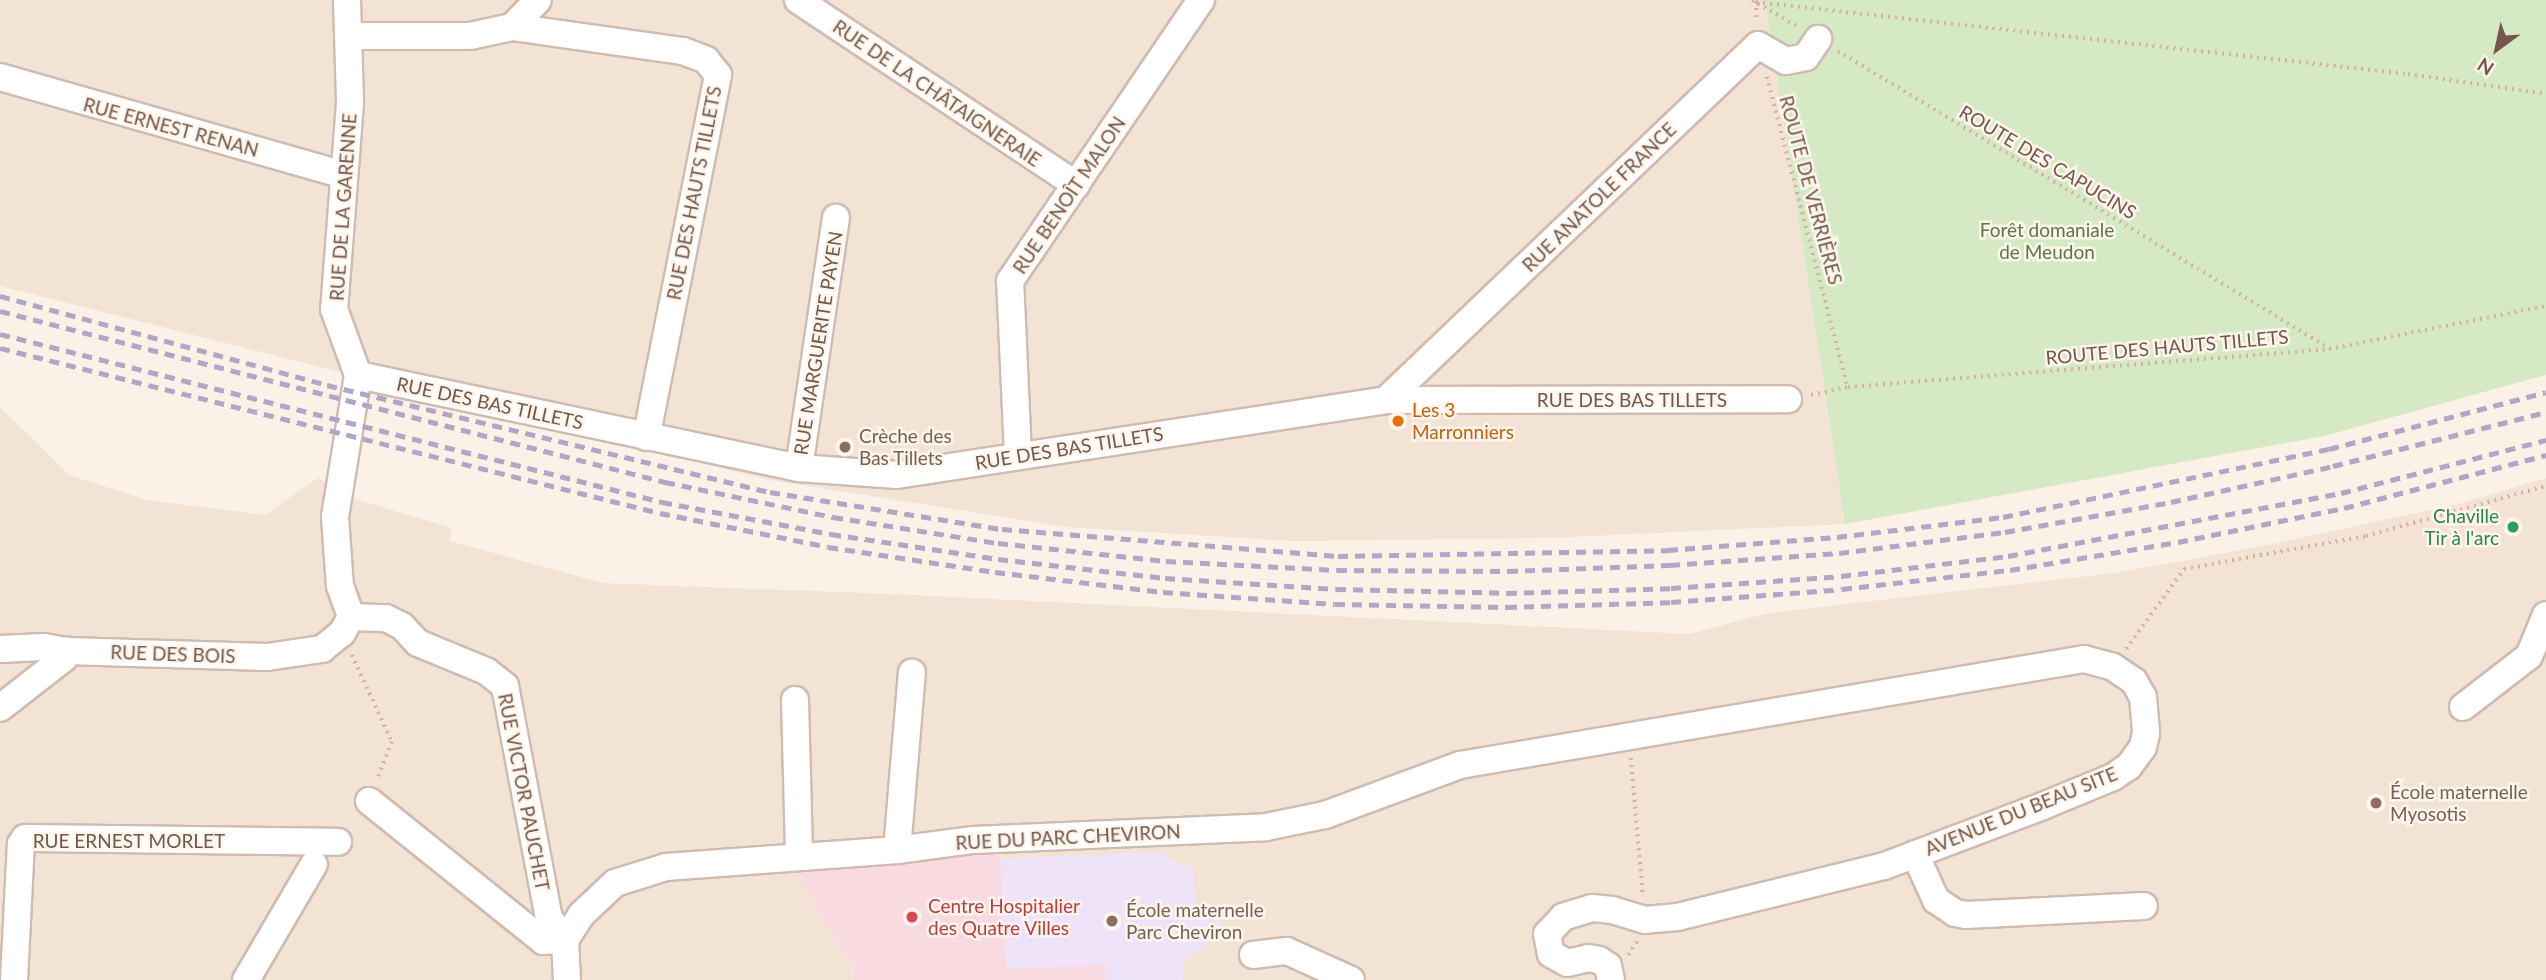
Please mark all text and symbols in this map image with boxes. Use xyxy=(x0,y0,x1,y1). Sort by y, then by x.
north arrow xyxy=(2462,14,2532,84)
street label: RUE DE LA CHÂTAIGNERAIE xyxy=(828,15,1046,171)
text: N xyxy=(2473,53,2498,81)
street label: RUE DES HAUTS TILLETS xyxy=(662,84,726,302)
street label: RUE ERNEST RENAN xyxy=(81,93,261,161)
street label: ROUTE DE VERRIÈRES xyxy=(1775,93,1847,287)
street label: ROUTE DES CAPUCINS xyxy=(1955,100,2141,224)
street label: RUE DE LA GARENNE xyxy=(325,112,361,302)
street label: RUE BENOÎT MALON xyxy=(1008,112,1130,278)
street label: RUE ANATOLE FRANCE xyxy=(1517,117,1681,277)
park label: Forêt domaniale de Meudon xyxy=(1980,219,2114,263)
street label: RUE MARGUERITE PAYEN xyxy=(789,229,847,457)
street label: ROUTE DES HAUTS TILLETS xyxy=(2044,325,2290,369)
street label: RUE DES BAS TILLETS xyxy=(394,372,586,434)
street label: RUE DES BAS TILLETS xyxy=(1537,389,1727,411)
place label: Les 3 Marronniers xyxy=(1412,399,1514,443)
marker: Les 3 Marronniers xyxy=(1390,413,1406,429)
street label: RUE DES BAS TILLETS xyxy=(973,422,1165,474)
place label: Crèche des Bas Tillets xyxy=(859,425,952,469)
marker: Crèche des Bas Tillets xyxy=(837,439,853,455)
place label: Chaville Tir à l'arc xyxy=(2424,505,2499,549)
marker: Chaville Tir à l'arc xyxy=(2505,519,2521,535)
street label: RUE DES BOIS xyxy=(110,640,236,668)
street label: RUE VICTOR PAUCHET xyxy=(494,691,554,893)
street label: AVENUE DU BEAU SITE xyxy=(1921,762,2121,860)
place label: École maternelle Myosotis xyxy=(2390,781,2528,825)
marker: École maternelle Myosotis xyxy=(2368,795,2384,811)
street label: RUE DU PARC CHEVIRON xyxy=(955,820,1181,854)
street label: RUE ERNEST MORLET xyxy=(32,830,226,852)
place label: Centre Hospitalier des Quatre Villes xyxy=(928,895,1080,939)
place label: École maternelle Parc Cheviron xyxy=(1126,899,1264,943)
marker: Centre Hospitalier des Quatre Villes xyxy=(902,907,922,927)
marker: École maternelle Parc Cheviron xyxy=(1104,913,1120,929)

